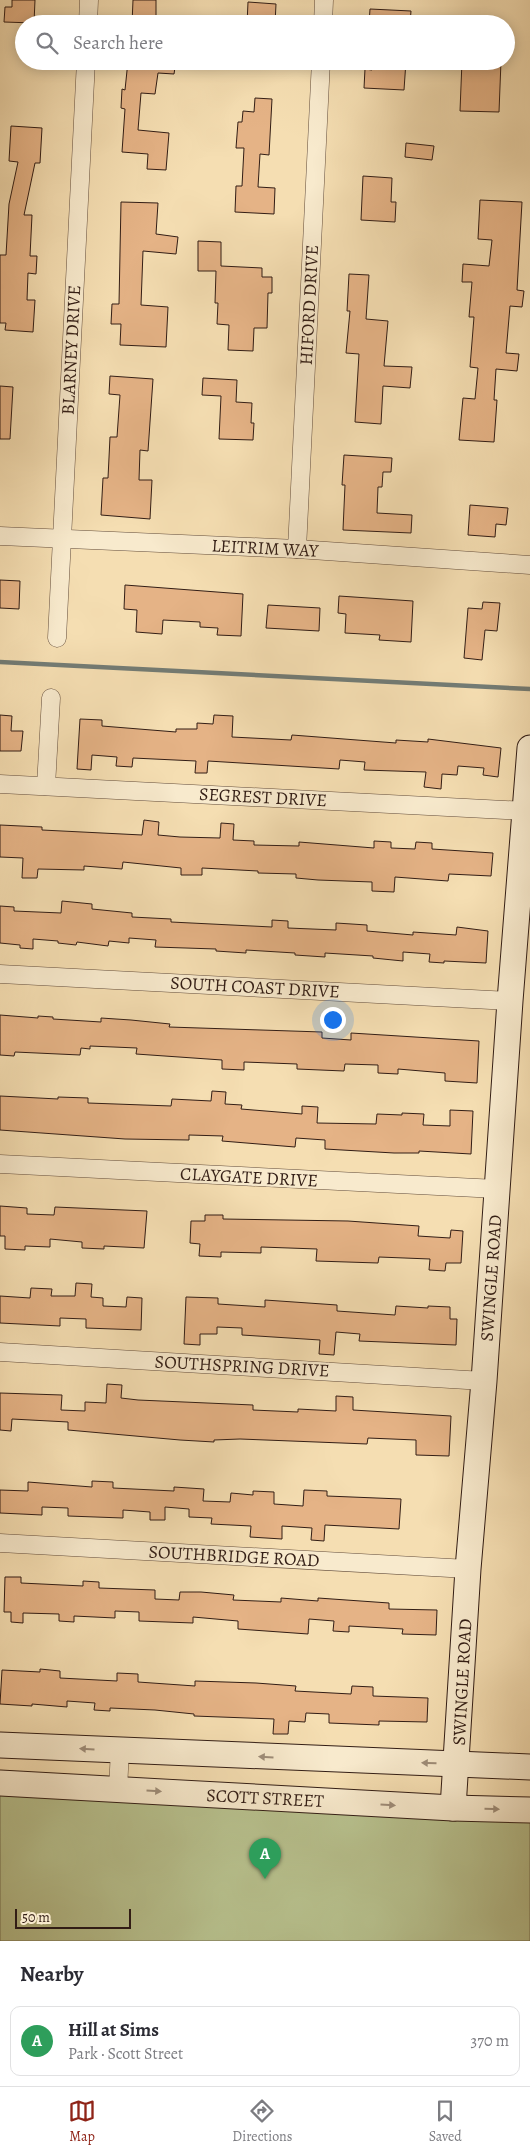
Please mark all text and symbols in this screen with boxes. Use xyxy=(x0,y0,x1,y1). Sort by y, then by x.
search box xyxy=(15,15,515,70)
icon: search xyxy=(33,29,61,57)
text: Search here xyxy=(73,30,163,56)
street label: HIFORD DRIVE xyxy=(294,244,324,366)
street label: BLARNEY DRIVE xyxy=(56,285,86,415)
street label: LEITRIM WAY xyxy=(211,533,320,563)
street label: SEGREST DRIVE xyxy=(198,782,328,812)
street label: SOUTH COAST DRIVE xyxy=(170,971,340,1003)
your location xyxy=(320,1007,346,1033)
street label: CLAYGATE DRIVE xyxy=(180,1161,318,1193)
street label: SWINGLE ROAD xyxy=(475,1214,507,1342)
street label: SOUTHSPRING DRIVE xyxy=(154,1349,330,1383)
street label: SOUTHBRIDGE ROAD xyxy=(148,1540,320,1572)
street label: SWINGLE ROAD xyxy=(447,1618,477,1746)
one-way arrow xyxy=(78,1744,94,1752)
one-way arrow xyxy=(258,1752,274,1760)
one-way arrow xyxy=(421,1759,437,1767)
street label: SCOTT STREET xyxy=(206,1783,325,1813)
one-way arrow xyxy=(146,1788,162,1796)
one-way arrow xyxy=(380,1801,396,1809)
one-way arrow xyxy=(484,1805,500,1813)
pin: A xyxy=(249,1838,281,1879)
scale bar xyxy=(15,1906,131,1929)
text: 50 m xyxy=(22,1908,50,1927)
text: Nearby xyxy=(20,1960,83,1988)
text: Hill at Sims xyxy=(68,2017,159,2043)
text: A xyxy=(32,2030,42,2052)
text: 370 m xyxy=(471,2030,509,2052)
text: Park · Scott Street xyxy=(68,2043,183,2065)
tab: Map xyxy=(68,2097,96,2146)
tab: Directions xyxy=(232,2097,292,2146)
tab: Saved xyxy=(429,2097,462,2146)

